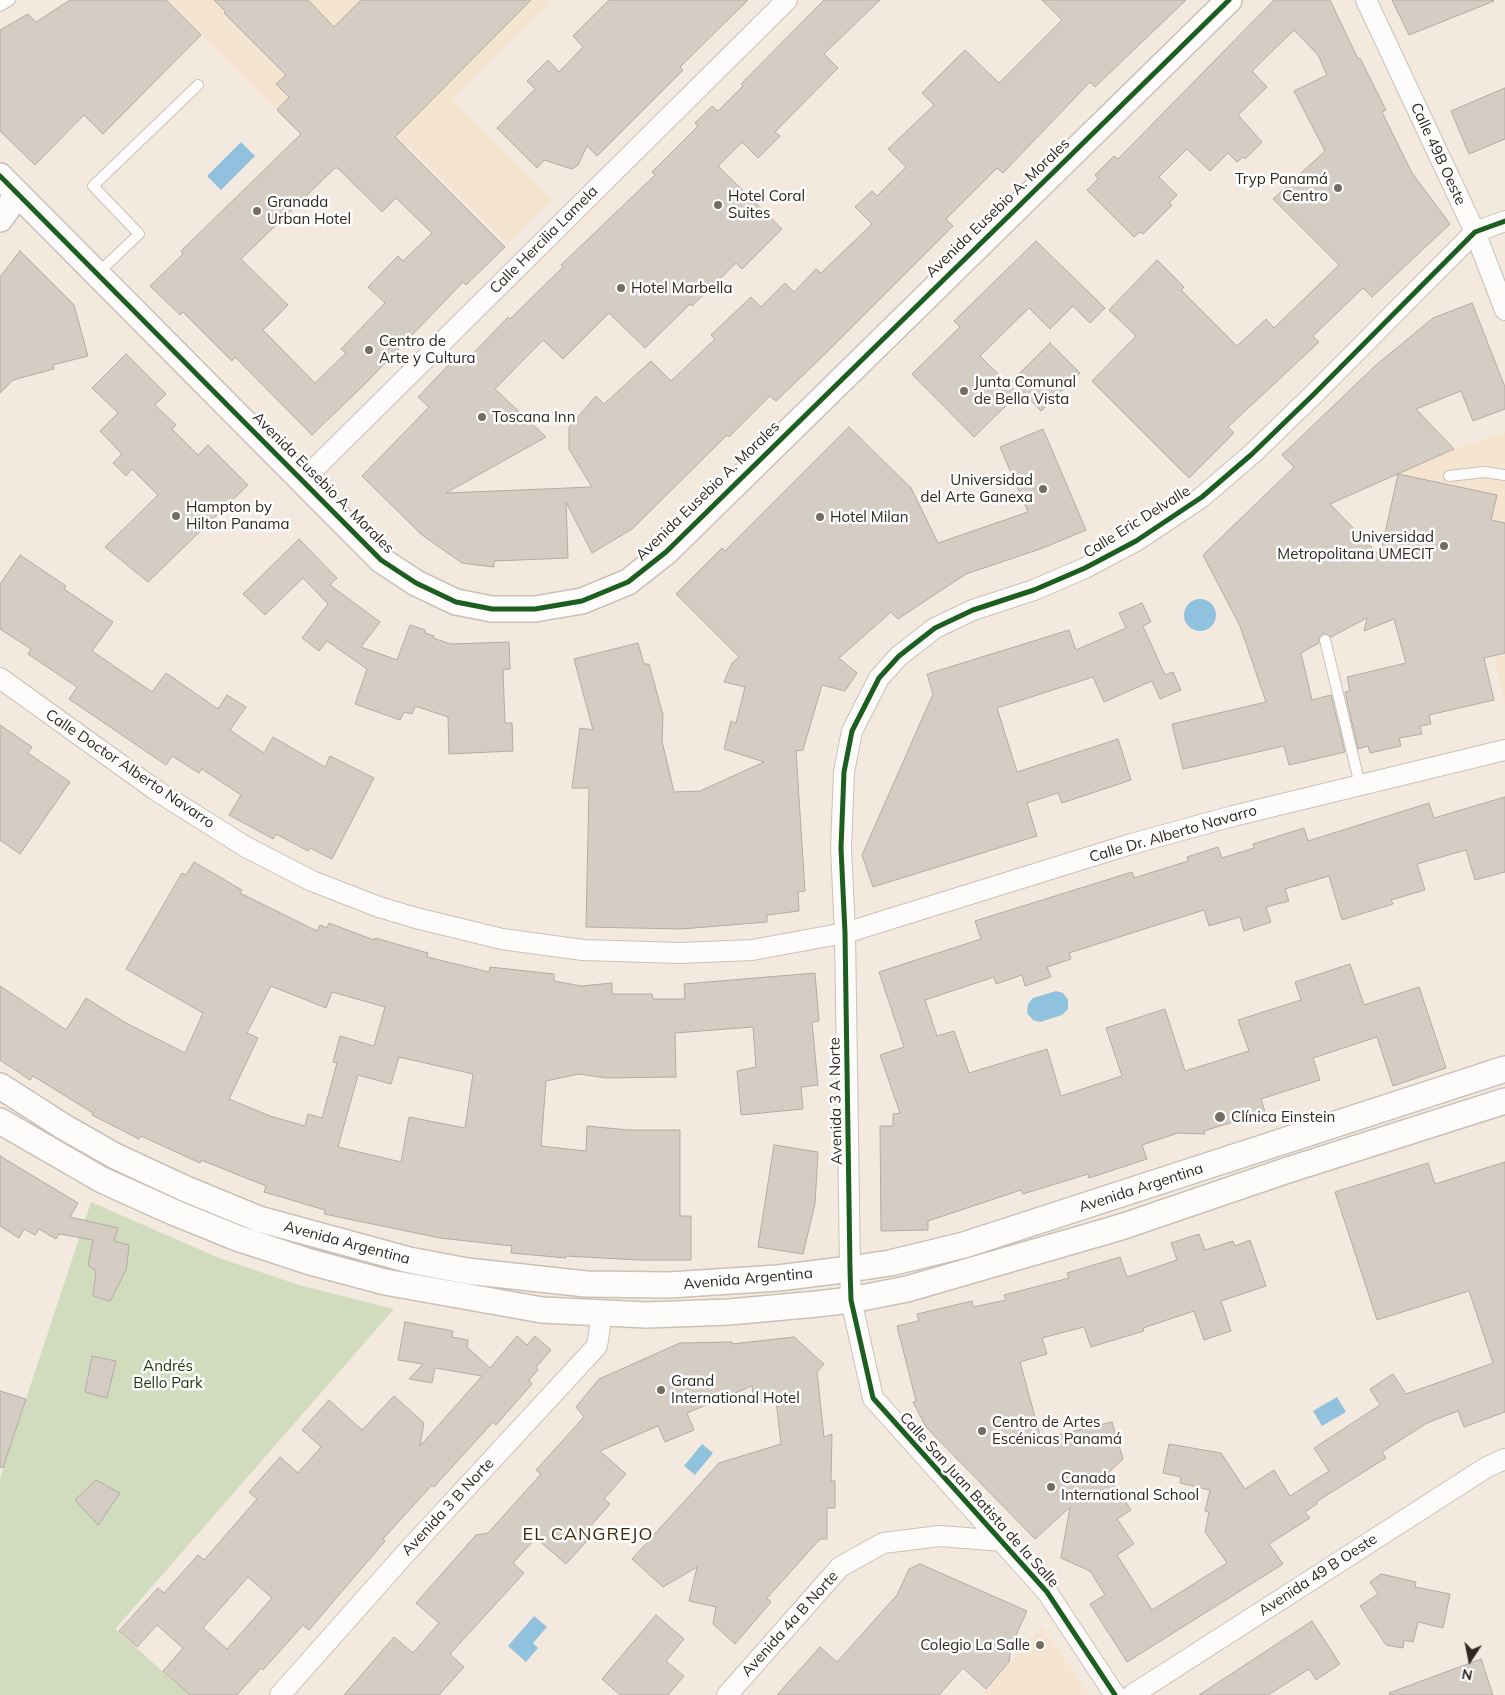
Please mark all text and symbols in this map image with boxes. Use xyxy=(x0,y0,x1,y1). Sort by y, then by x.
street label: Calle 49B Oeste xyxy=(1406,100,1470,208)
street label: Avenida Eusebio A. Morales xyxy=(922,135,1074,281)
place label: Tryp Panamá Centro xyxy=(1235,170,1328,205)
street label: Calle Hercilia Lamela xyxy=(486,182,602,298)
marker: Tryp Panamá Centro xyxy=(1332,182,1344,194)
place label: Hotel Coral Suites xyxy=(728,187,805,222)
place label: Granada Urban Hotel xyxy=(267,193,351,228)
marker: Hotel Coral Suites xyxy=(712,199,724,211)
marker: Granada Urban Hotel xyxy=(251,205,263,217)
place label: Hotel Marbella xyxy=(631,279,732,297)
marker: Hotel Marbella xyxy=(615,282,627,294)
place label: Centro de Arte y Cultura xyxy=(379,332,476,367)
marker: Centro de Arte y Cultura xyxy=(363,344,375,356)
place label: Junta Comunal de Bella Vista xyxy=(974,373,1076,408)
marker: Junta Comunal de Bella Vista xyxy=(958,385,970,397)
place label: Toscana Inn xyxy=(492,408,575,426)
street label: Avenida Eusebio A. Morales xyxy=(249,409,397,557)
marker: Toscana Inn xyxy=(476,411,488,423)
street label: Avenida Eusebio A. Morales xyxy=(632,418,784,564)
place label: Universidad del Arte Ganexa xyxy=(920,471,1033,506)
street label: Calle Eric Delvalle xyxy=(1080,482,1194,562)
marker: Universidad del Arte Ganexa xyxy=(1037,483,1049,495)
place label: Hampton by Hilton Panama xyxy=(186,498,289,533)
place label: Hotel Milan xyxy=(830,508,909,526)
marker: Hampton by Hilton Panama xyxy=(170,510,182,522)
marker: Hotel Milan xyxy=(814,511,826,523)
place label: Universidad Metropolitana UMECIT xyxy=(1277,528,1434,563)
marker: Universidad Metropolitana UMECIT xyxy=(1438,540,1450,552)
street label: Calle Doctor Alberto Navarro xyxy=(42,706,218,832)
street label: Calle Dr. Alberto Navarro xyxy=(1087,801,1259,867)
street label: Avenida 3 A Norte xyxy=(826,1037,846,1165)
place label: Clínica Einstein xyxy=(1231,1108,1335,1126)
marker: Clínica Einstein xyxy=(1213,1110,1227,1124)
street label: Avenida Argentina xyxy=(1076,1159,1206,1217)
street label: Avenida Argentina xyxy=(282,1217,412,1269)
street label: Avenida Argentina xyxy=(683,1264,813,1294)
park label: Andrés Bello Park xyxy=(133,1357,203,1392)
place label: Grand International Hotel xyxy=(671,1372,800,1407)
marker: Grand International Hotel xyxy=(655,1384,667,1396)
street label: Calle San Juan Batista de la Salle xyxy=(896,1409,1062,1591)
place label: Centro de Artes Escénicas Panamá xyxy=(992,1413,1122,1448)
marker: Centro de Artes Escénicas Panamá xyxy=(976,1425,988,1437)
street label: Avenida 3 B Norte xyxy=(398,1454,498,1560)
place label: Canada International School xyxy=(1061,1469,1199,1504)
marker: Canada International School xyxy=(1045,1481,1057,1493)
district label: EL CANGREJO xyxy=(521,1524,655,1546)
street label: Avenida 49 B Oeste xyxy=(1255,1530,1381,1620)
street label: Avenida 4a B Norte xyxy=(738,1567,842,1681)
north arrow xyxy=(1445,1635,1495,1685)
place label: Colegio La Salle xyxy=(920,1636,1030,1654)
marker: Colegio La Salle xyxy=(1034,1639,1046,1651)
text: N xyxy=(1460,1665,1474,1685)

